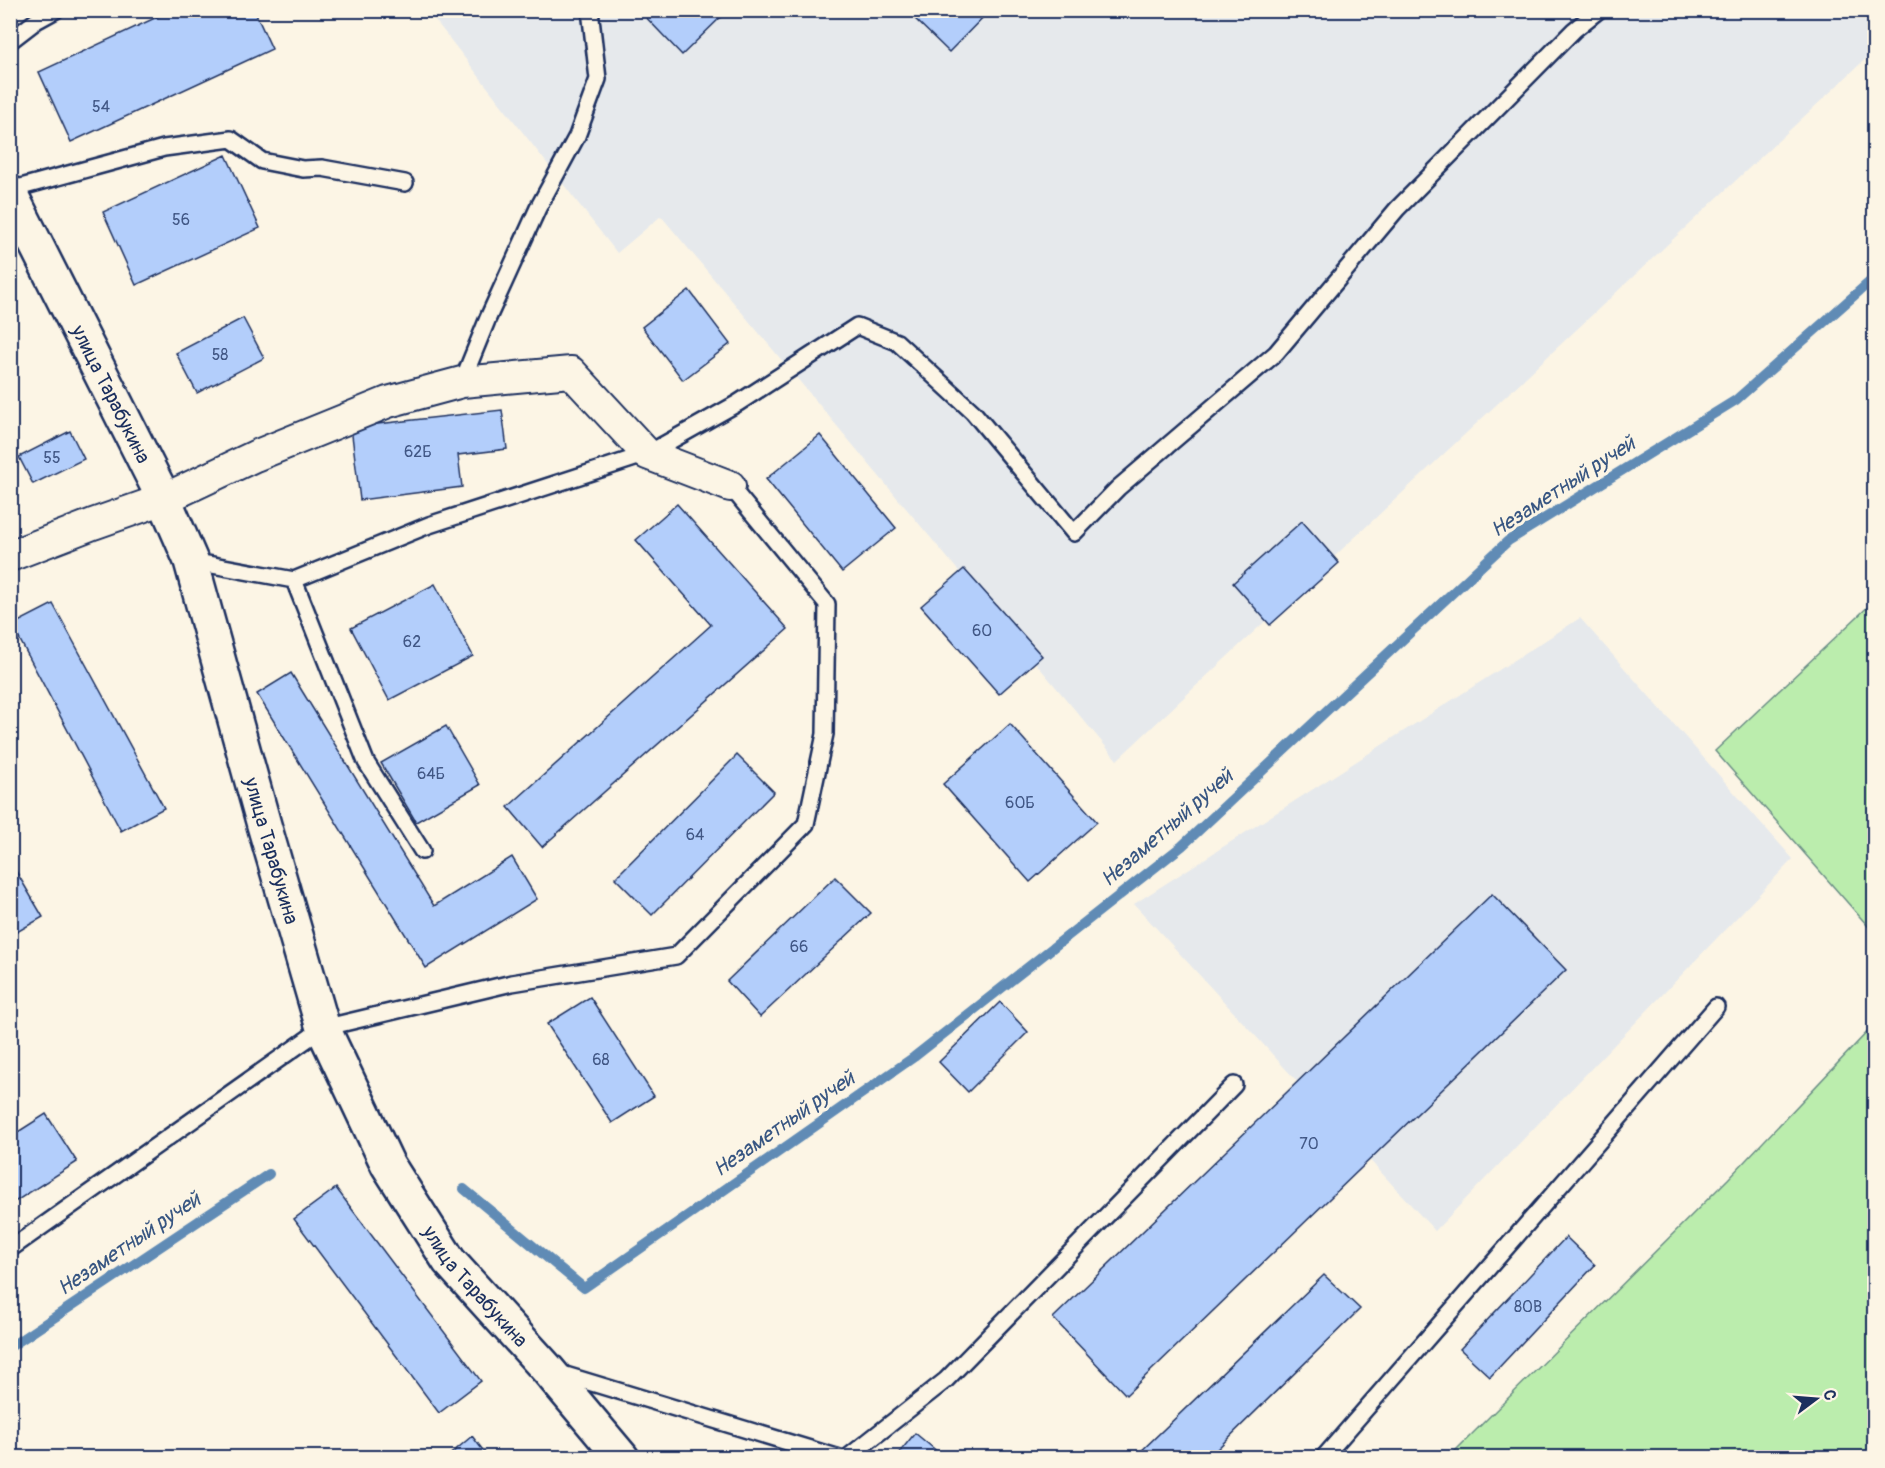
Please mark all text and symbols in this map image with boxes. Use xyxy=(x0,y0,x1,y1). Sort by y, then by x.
house number: 54 xyxy=(92,97,110,117)
house number: 56 xyxy=(172,210,190,230)
street label: улица Тарабукина xyxy=(66,320,156,467)
house number: 58 xyxy=(212,345,228,365)
water label: Незаметный ручей xyxy=(1486,429,1642,544)
house number: 62Б xyxy=(404,442,432,462)
house number: 55 xyxy=(43,448,61,468)
house number: 60 xyxy=(972,621,992,641)
house number: 62 xyxy=(403,632,421,652)
water label: Незаметный ручей xyxy=(1095,762,1240,893)
house number: 64Б xyxy=(417,764,445,784)
street label: улица Тарабукина xyxy=(239,774,305,927)
house number: 60Б xyxy=(1005,793,1035,813)
house number: 64 xyxy=(686,825,704,845)
house number: 66 xyxy=(790,937,808,957)
house number: 68 xyxy=(592,1050,610,1070)
water label: Незаметный ручей xyxy=(708,1064,862,1183)
house number: 70 xyxy=(1299,1134,1319,1154)
water label: Незаметный ручей xyxy=(52,1185,207,1302)
street label: улица Тарабукина xyxy=(417,1220,533,1352)
house number: 80В xyxy=(1514,1297,1542,1317)
north arrow xyxy=(1786,1369,1846,1429)
text: С xyxy=(1818,1388,1840,1403)

